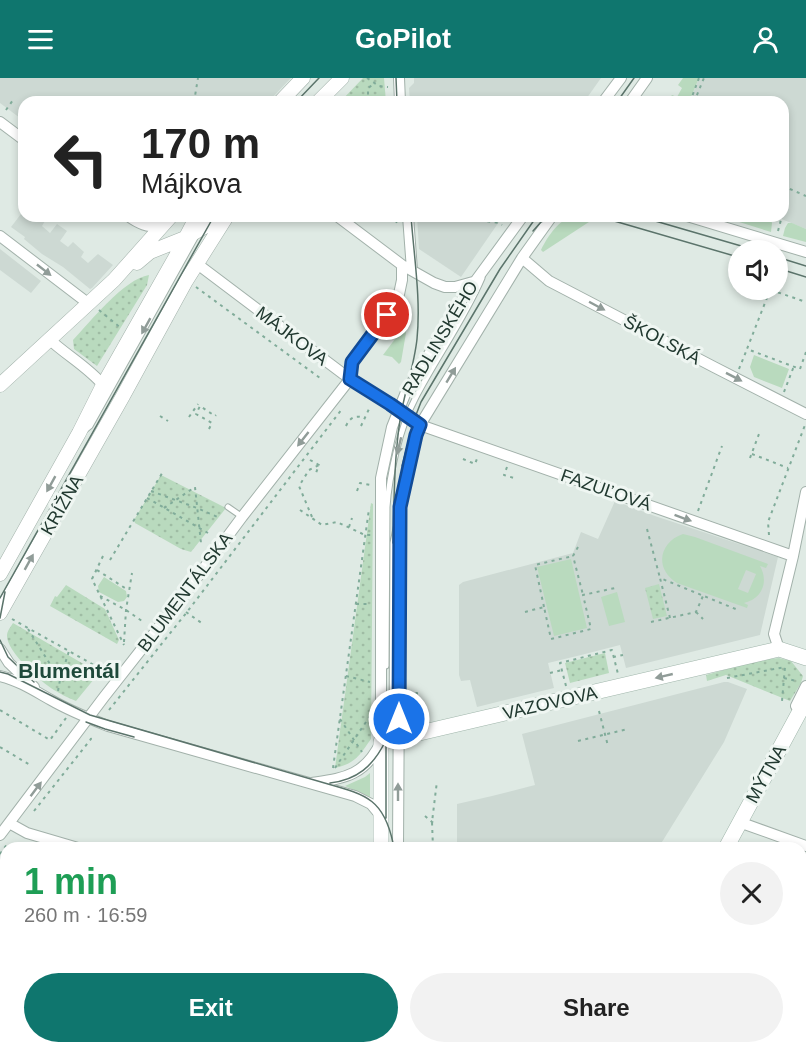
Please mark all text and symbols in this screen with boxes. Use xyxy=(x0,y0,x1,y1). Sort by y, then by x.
icon: menu xyxy=(24,23,57,56)
icon: person xyxy=(749,23,782,56)
text: GoPilot xyxy=(355,24,451,54)
icon: left xyxy=(42,120,120,198)
text: 170 m xyxy=(141,120,260,167)
text: Májkova xyxy=(141,169,242,199)
map controls xyxy=(728,240,788,300)
button: sound xyxy=(728,240,788,300)
one-way arrow xyxy=(37,263,52,275)
street label: RADLINSKÉHO xyxy=(398,278,482,398)
pin xyxy=(361,289,412,340)
icon: arrive xyxy=(370,298,403,331)
one-way arrow xyxy=(589,301,606,311)
street label: MÁJKOVA xyxy=(252,303,332,369)
street label: ŠKOLSKÁ xyxy=(620,311,704,369)
one-way arrow xyxy=(141,317,151,334)
one-way arrow xyxy=(445,367,456,383)
one-way arrow xyxy=(725,372,743,382)
one-way arrow xyxy=(298,431,310,446)
one-way arrow xyxy=(393,437,403,455)
street label: FAZUĽOVÁ xyxy=(558,465,654,515)
street label: KRÍŽNA xyxy=(37,471,87,539)
one-way arrow xyxy=(46,476,56,493)
one-way arrow xyxy=(675,513,693,523)
street label: BLUMENTÁLSKA xyxy=(134,528,236,656)
one-way arrow xyxy=(24,554,34,571)
district label: Blumentál xyxy=(18,659,120,682)
one-way arrow xyxy=(655,672,673,682)
street label: VAZOVOVA xyxy=(501,682,599,724)
position arrow xyxy=(367,687,431,751)
street label: MÝTNA xyxy=(742,742,790,806)
one-way arrow xyxy=(29,781,41,796)
one-way arrow xyxy=(393,783,403,802)
text: 1 min xyxy=(24,861,118,902)
button: close xyxy=(720,862,783,925)
text: 260 m · 16:59 xyxy=(24,904,147,926)
button: Exit xyxy=(24,973,398,1042)
button: Share xyxy=(410,973,783,1042)

